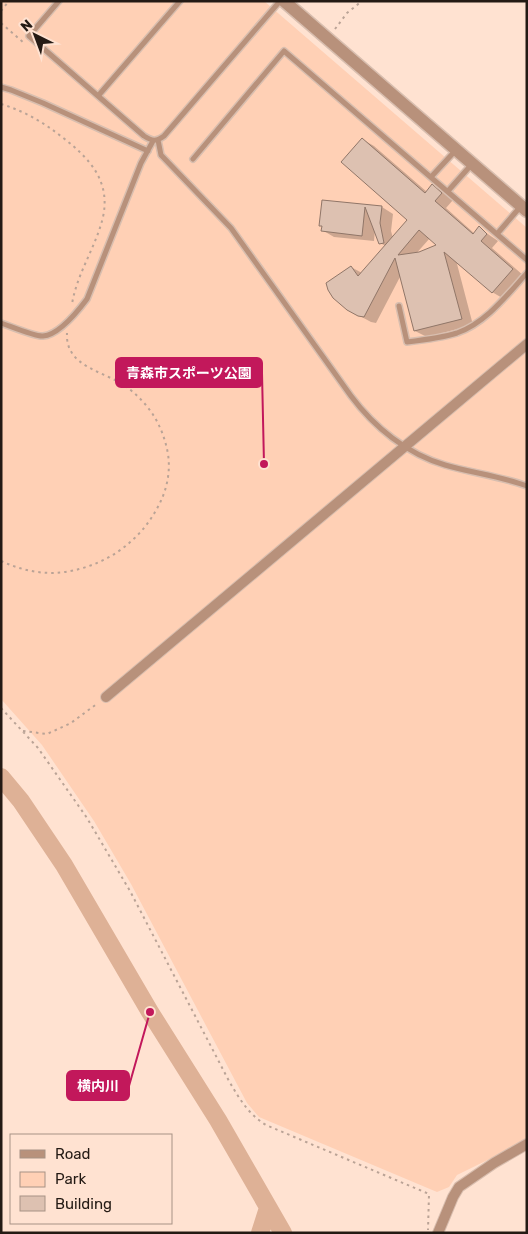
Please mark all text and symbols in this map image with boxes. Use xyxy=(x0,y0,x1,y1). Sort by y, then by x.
north arrow xyxy=(10,10,60,60)
text: N xyxy=(17,16,36,35)
callout: 青森市スポーツ公園 xyxy=(116,358,262,387)
text: 青森市スポーツ公園 xyxy=(126,365,252,382)
callout: 横内川 xyxy=(67,1071,129,1100)
text: 横内川 xyxy=(77,1078,119,1095)
legend xyxy=(10,1134,172,1224)
text: Road xyxy=(55,1145,91,1163)
text: Park xyxy=(55,1170,86,1188)
text: Building xyxy=(55,1195,112,1213)

